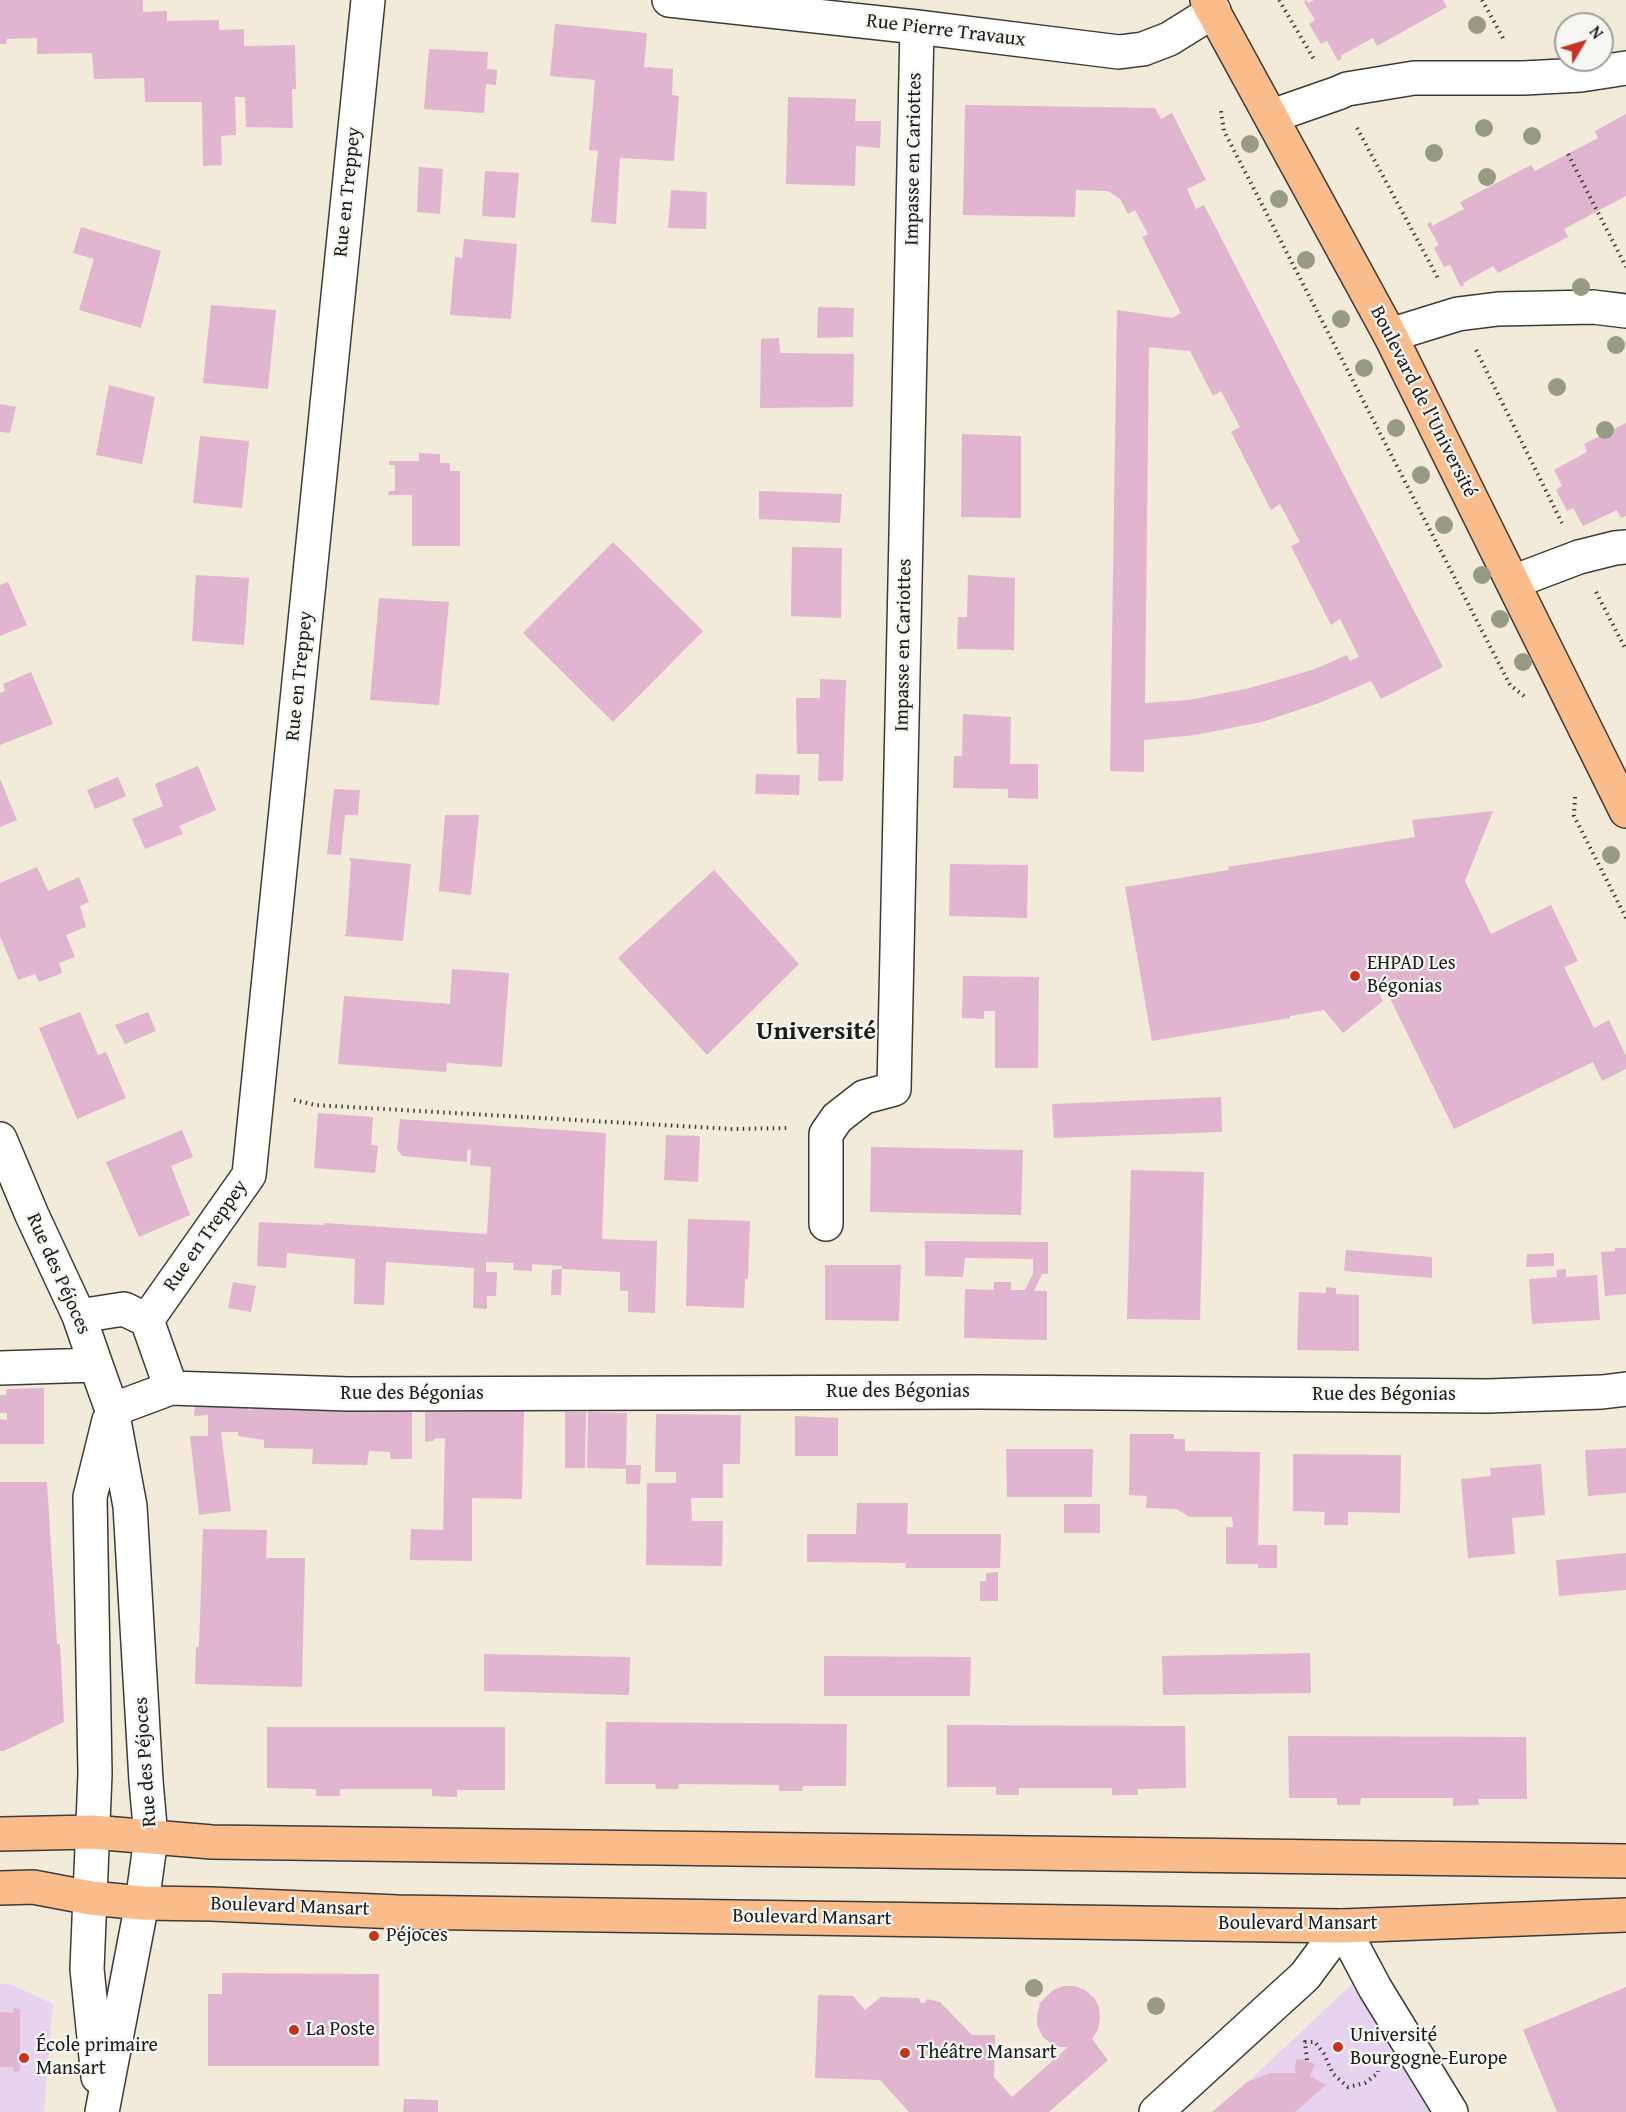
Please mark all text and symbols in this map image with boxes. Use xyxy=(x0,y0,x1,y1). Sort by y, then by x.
street label: Rue Pierre Travaux xyxy=(865,9,1027,53)
north arrow xyxy=(1554,12,1614,72)
text: N xyxy=(1584,21,1609,44)
street label: Impasse en Cariottes xyxy=(900,72,928,246)
street label: Rue en Treppey xyxy=(329,126,367,258)
street label: Boulevard de l'Université xyxy=(1364,302,1482,502)
street label: Impasse en Cariottes xyxy=(890,558,918,732)
street label: Rue en Treppey xyxy=(281,610,319,742)
place label: EHPAD Les Bégonias xyxy=(1367,952,1456,999)
marker: EHPAD Les Bégonias xyxy=(1348,969,1362,983)
district label: Université xyxy=(756,1016,876,1048)
street label: Rue en Treppey xyxy=(159,1176,253,1296)
street label: Rue des Péjoces xyxy=(21,1210,95,1338)
street label: Rue des Bégonias xyxy=(826,1380,970,1404)
street label: Rue des Bégonias xyxy=(340,1382,484,1406)
street label: Rue des Bégonias xyxy=(1312,1383,1456,1407)
street label: Rue des Péjoces xyxy=(129,1696,163,1828)
street label: Boulevard Mansart xyxy=(210,1892,370,1922)
street label: Boulevard Mansart xyxy=(732,1905,892,1931)
street label: Boulevard Mansart xyxy=(1218,1912,1378,1936)
place label: Péjoces xyxy=(386,1924,448,1948)
marker: Péjoces xyxy=(367,1929,381,1943)
place label: La Poste xyxy=(306,2018,375,2042)
marker: La Poste xyxy=(287,2023,301,2037)
place label: Université Bourgogne-Europe xyxy=(1350,2024,1507,2071)
place label: École primaire Mansart xyxy=(36,2034,158,2081)
marker: Université Bourgogne-Europe xyxy=(1331,2040,1345,2054)
place label: Théâtre Mansart xyxy=(917,2041,1057,2065)
marker: Théâtre Mansart xyxy=(898,2046,912,2060)
marker: École primaire Mansart xyxy=(17,2051,31,2065)

